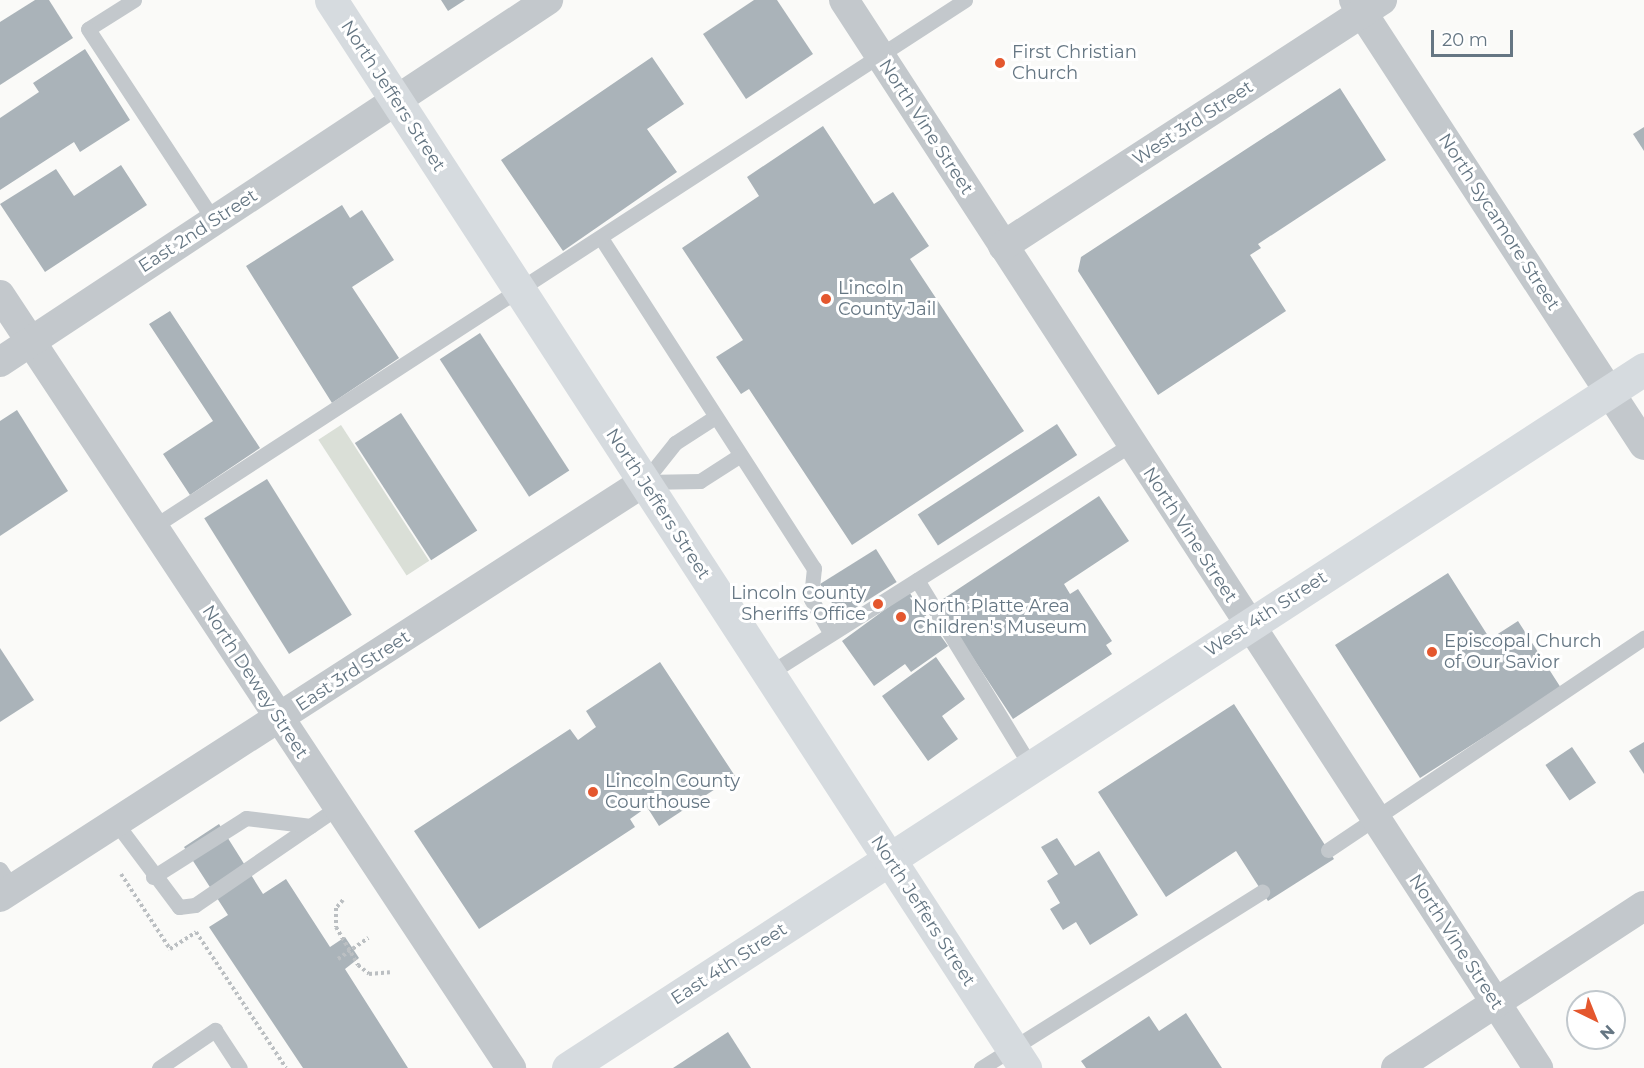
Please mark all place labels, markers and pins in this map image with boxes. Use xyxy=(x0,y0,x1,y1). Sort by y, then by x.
place label: First Christian Church xyxy=(1012,42,1137,84)
marker: First Christian Church xyxy=(993,56,1007,70)
place label: Lincoln County Jail xyxy=(838,278,936,320)
marker: Lincoln County Jail xyxy=(819,292,833,306)
place label: Lincoln County Sheriffs Office xyxy=(731,583,866,626)
place label: North Platte Area Children's Museum xyxy=(913,596,1087,638)
marker: Lincoln County Sheriffs Office xyxy=(871,597,885,611)
marker: North Platte Area Children's Museum xyxy=(894,610,908,624)
place label: Episcopal Church of Our Savior xyxy=(1444,631,1602,674)
marker: Episcopal Church of Our Savior xyxy=(1425,645,1439,659)
place label: Lincoln County Courthouse xyxy=(605,771,740,814)
marker: Lincoln County Courthouse xyxy=(586,785,600,799)

